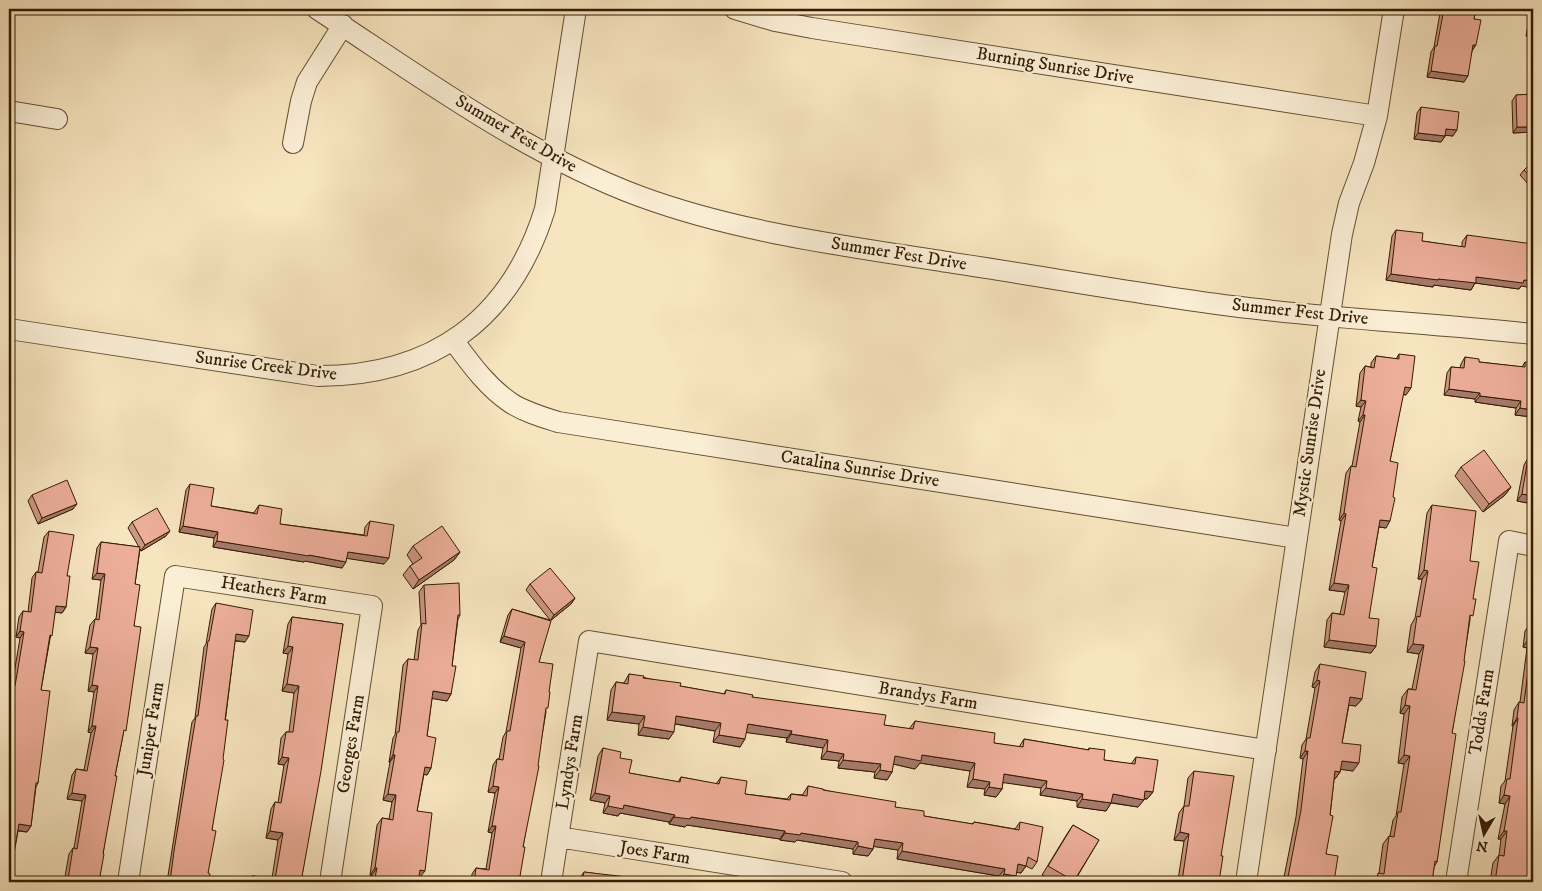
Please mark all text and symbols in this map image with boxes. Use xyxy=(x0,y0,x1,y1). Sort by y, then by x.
street label: Burning Sunrise Drive xyxy=(975,43,1135,89)
street label: Summer Fest Drive xyxy=(451,90,581,178)
street label: Summer Fest Drive xyxy=(830,232,968,276)
street label: Summer Fest Drive xyxy=(1231,294,1369,330)
street label: Sunrise Creek Drive xyxy=(194,346,338,386)
street label: Mystic Sunrise Drive xyxy=(1289,368,1331,518)
street label: Catalina Sunrise Drive xyxy=(779,446,941,492)
street label: Heathers Farm xyxy=(219,572,329,610)
street label: Todds Farm xyxy=(1464,667,1500,757)
street label: Brandys Farm xyxy=(877,677,979,715)
street label: Juniper Farm xyxy=(132,680,169,780)
street label: Georges Farm xyxy=(332,693,370,795)
street label: Lyndys Farm xyxy=(552,713,588,811)
north arrow xyxy=(1460,808,1510,858)
street label: Joes Farm xyxy=(616,836,692,869)
text: N xyxy=(1475,836,1489,856)

